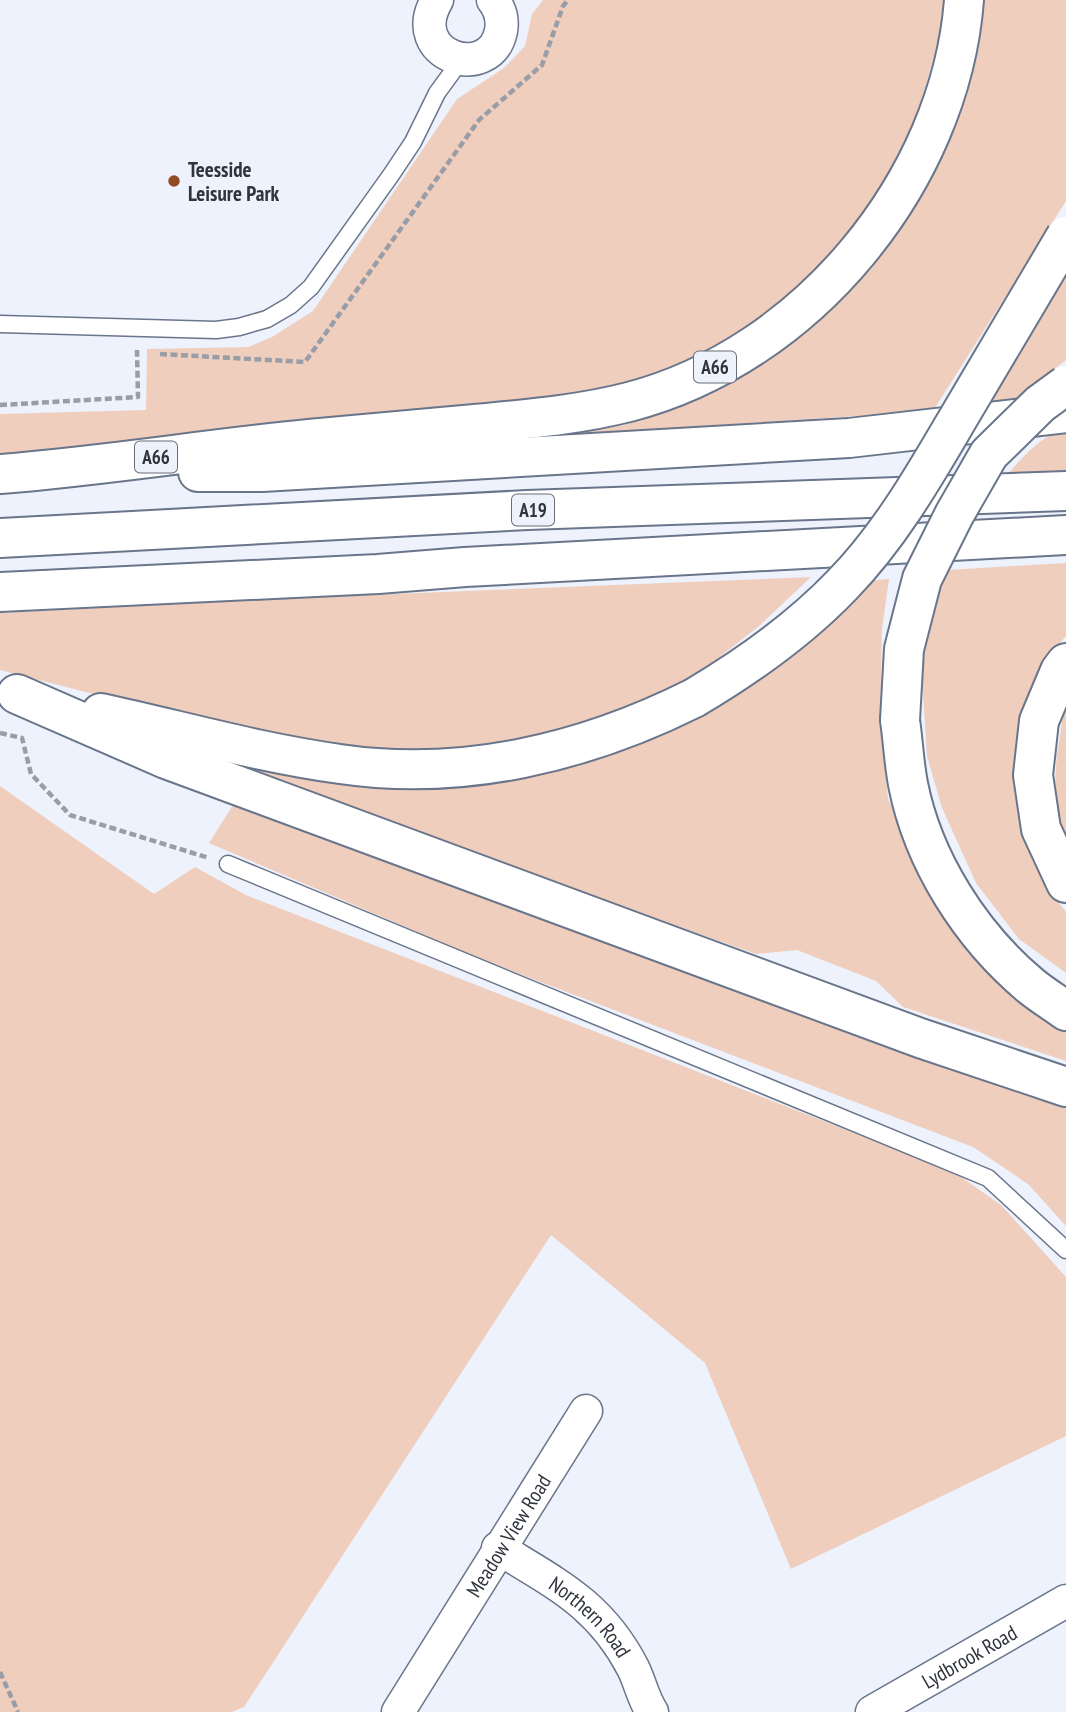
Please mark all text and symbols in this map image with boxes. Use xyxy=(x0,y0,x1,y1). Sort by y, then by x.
place label: Teesside Leisure Park xyxy=(188,156,280,207)
marker: Teesside Leisure Park xyxy=(166,173,182,189)
road number: A66 xyxy=(694,352,736,382)
road number: A66 xyxy=(135,442,177,472)
road number: A19 xyxy=(512,495,554,526)
street label: Meadow View Road xyxy=(460,1469,557,1602)
street label: Northern Road xyxy=(544,1570,637,1662)
street label: Lydbrook Road xyxy=(917,1619,1022,1694)

